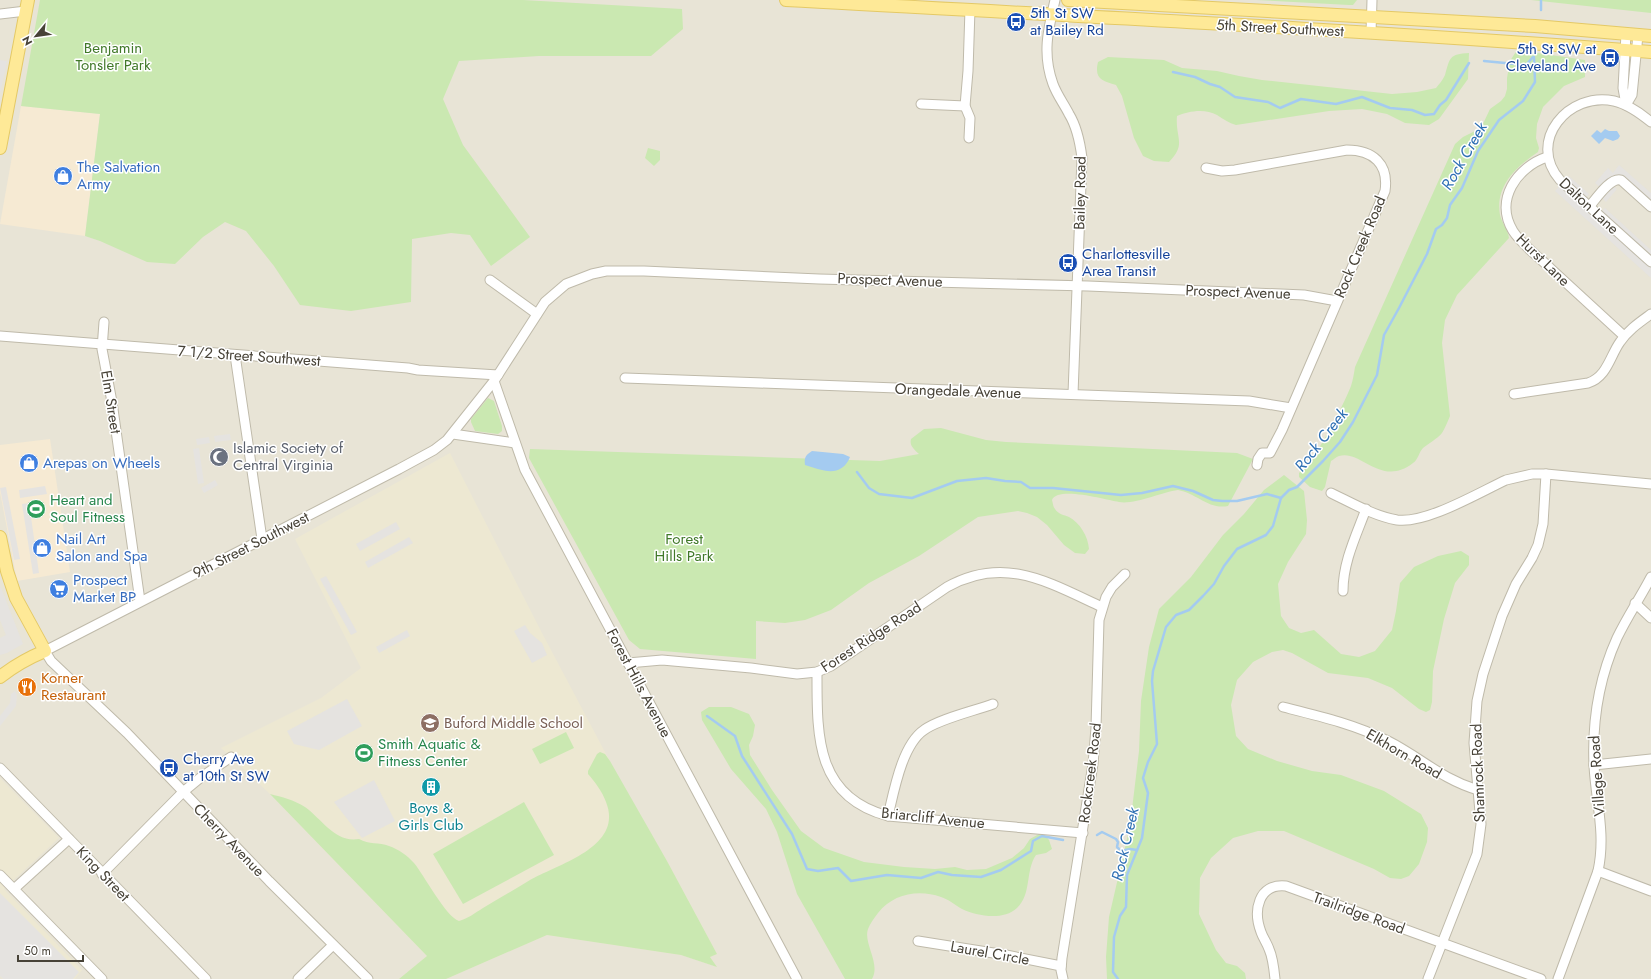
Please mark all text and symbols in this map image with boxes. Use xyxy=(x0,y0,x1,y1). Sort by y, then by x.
place label: 5th St SW at Bailey Rd xyxy=(1030,2,1104,41)
bus stop icon: 5th St SW at Bailey Rd xyxy=(1005,11,1027,33)
street label: 5th Street Southwest xyxy=(1216,14,1345,42)
north arrow xyxy=(16,16,56,56)
text: N xyxy=(18,33,36,49)
park label: Benjamin Tonsler Park xyxy=(75,37,151,76)
place label: 5th St SW at Cleveland Ave xyxy=(1506,38,1596,77)
bus stop icon: 5th St SW at Cleveland Ave xyxy=(1599,47,1621,69)
water label: Rock Creek xyxy=(1435,117,1493,194)
place label: The Salvation Army xyxy=(77,156,160,195)
street label: Bailey Road xyxy=(1068,156,1092,230)
shop icon: The Salvation Army xyxy=(52,165,74,187)
street label: Dalton Lane xyxy=(1554,173,1624,240)
street label: Rock Creek Road xyxy=(1329,193,1391,301)
street label: Hurst Lane xyxy=(1511,229,1575,292)
place label: Charlottesville Area Transit xyxy=(1082,243,1170,282)
bus stop icon: Charlottesville Area Transit xyxy=(1057,252,1079,274)
street label: Prospect Avenue xyxy=(837,267,943,293)
street label: Prospect Avenue xyxy=(1185,279,1291,305)
street label: 7 1/2 Street Southwest xyxy=(177,340,322,372)
street label: Elm Street xyxy=(95,369,127,436)
street label: Orangedale Avenue xyxy=(894,378,1022,404)
water label: Rock Creek xyxy=(1289,403,1354,477)
place label: Islamic Society of Central Virginia xyxy=(233,437,344,476)
mosque icon: Islamic Society of Central Virginia xyxy=(208,446,230,468)
shop icon: Arepas on Wheels xyxy=(18,452,40,474)
place label: Arepas on Wheels xyxy=(43,452,160,474)
place label: Heart and Soul Fitness xyxy=(50,489,125,528)
sports icon: Heart and Soul Fitness xyxy=(25,498,47,520)
street label: 9th Street Southwest xyxy=(189,506,313,584)
place label: Nail Art Salon and Spa xyxy=(56,528,148,567)
park label: Forest Hills Park xyxy=(655,528,714,567)
shop icon: Nail Art Salon and Spa xyxy=(31,537,53,559)
place label: Prospect Market BP xyxy=(73,569,136,608)
supermarket icon: Prospect Market BP xyxy=(48,578,70,600)
street label: Forest Ridge Road xyxy=(816,596,926,678)
street label: Forest Hills Avenue xyxy=(601,624,677,742)
place label: Korner Restaurant xyxy=(41,667,106,706)
restaurant icon: Korner Restaurant xyxy=(16,676,38,698)
school or university icon: Buford Middle School xyxy=(419,712,441,734)
place label: Buford Middle School xyxy=(444,712,583,734)
street label: Rockcreek Road xyxy=(1073,721,1107,825)
street label: Elkhorn Road xyxy=(1362,723,1446,785)
street label: Shamrock Road xyxy=(1465,723,1491,823)
place label: Smith Aquatic & Fitness Center xyxy=(378,733,481,772)
street label: Village Road xyxy=(1583,735,1611,817)
sports icon: Smith Aquatic & Fitness Center xyxy=(353,742,375,764)
place label: Cherry Ave at 10th St SW xyxy=(183,748,270,787)
bus stop icon: Cherry Ave at 10th St SW xyxy=(158,757,180,779)
building icon: Boys & Girls Club xyxy=(420,776,442,798)
place label: Boys & Girls Club xyxy=(399,797,464,836)
street label: Cherry Avenue xyxy=(188,798,270,882)
street label: Briarcliff Avenue xyxy=(880,802,986,834)
water label: Rock Creek xyxy=(1105,804,1145,883)
street label: King Street xyxy=(71,842,135,907)
street label: Trailridge Road xyxy=(1310,886,1408,940)
street label: Laurel Circle xyxy=(949,935,1032,971)
scale bar xyxy=(18,937,83,963)
text: 50 m xyxy=(24,942,51,960)

